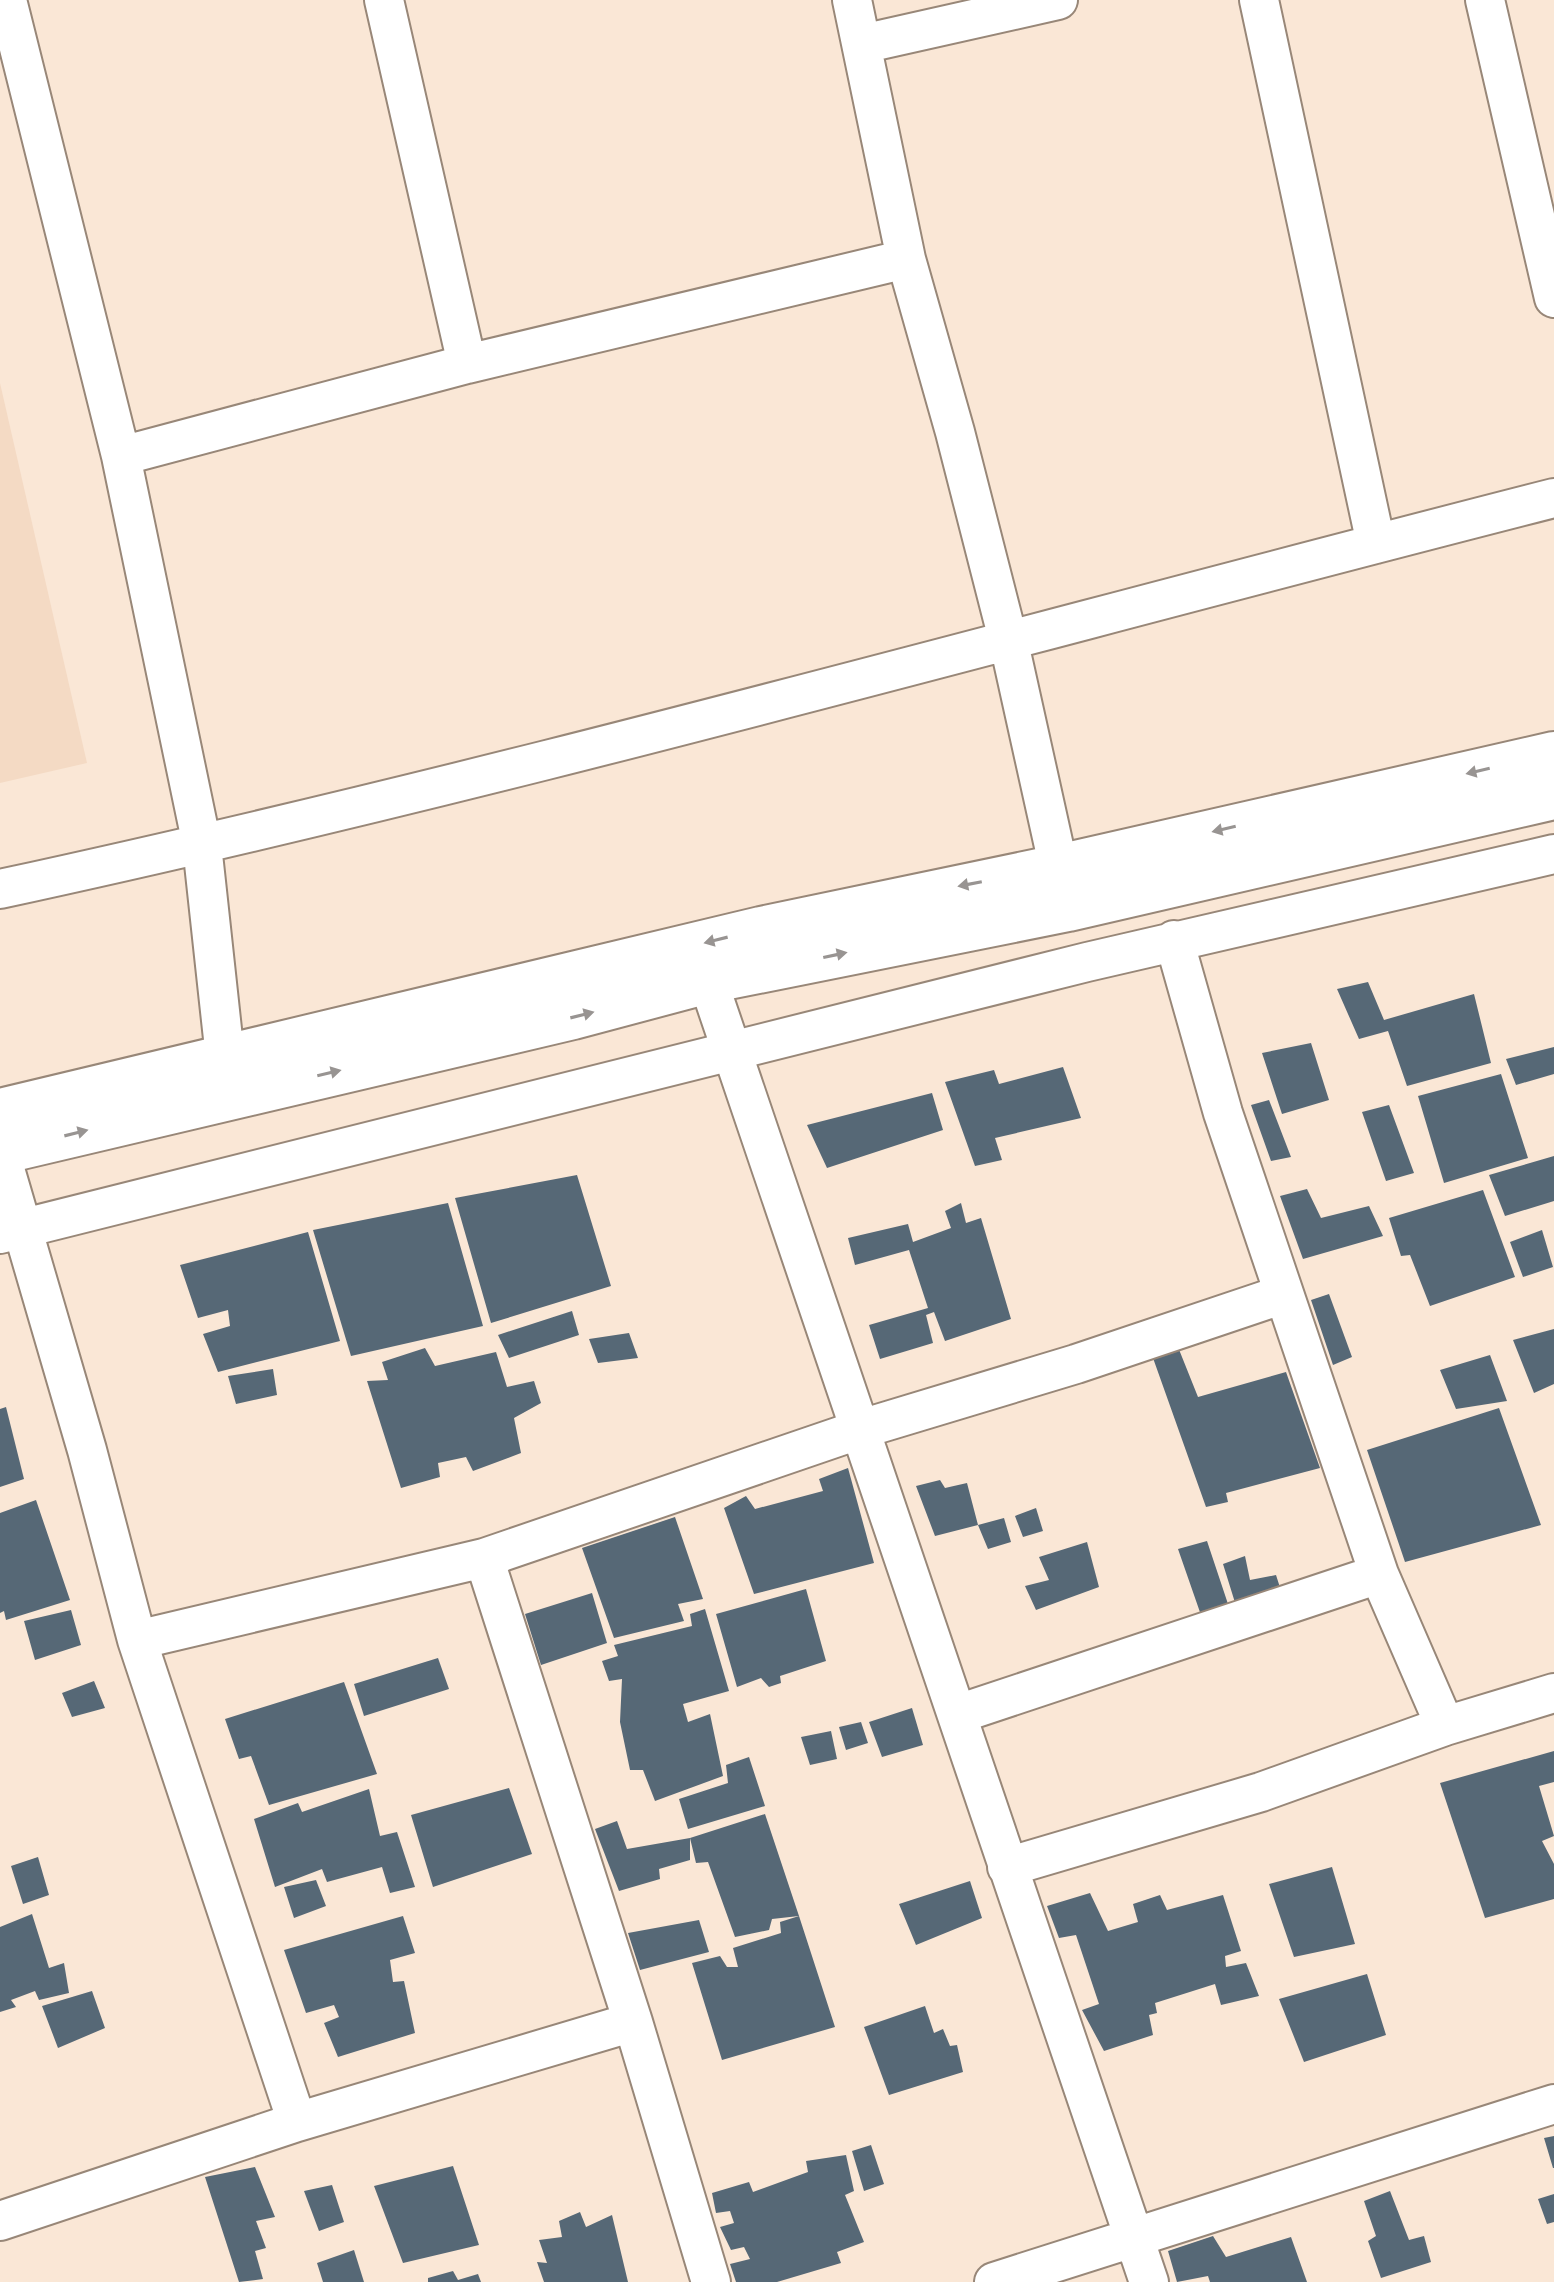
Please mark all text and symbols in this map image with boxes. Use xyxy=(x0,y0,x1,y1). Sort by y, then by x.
one-way arrow xyxy=(1465,765,1490,778)
one-way arrow xyxy=(1212,823,1237,836)
one-way arrow xyxy=(958,879,983,891)
one-way arrow xyxy=(704,934,729,947)
one-way arrow xyxy=(823,948,848,961)
one-way arrow xyxy=(570,1008,595,1020)
one-way arrow xyxy=(316,1067,341,1079)
one-way arrow xyxy=(63,1127,88,1139)

